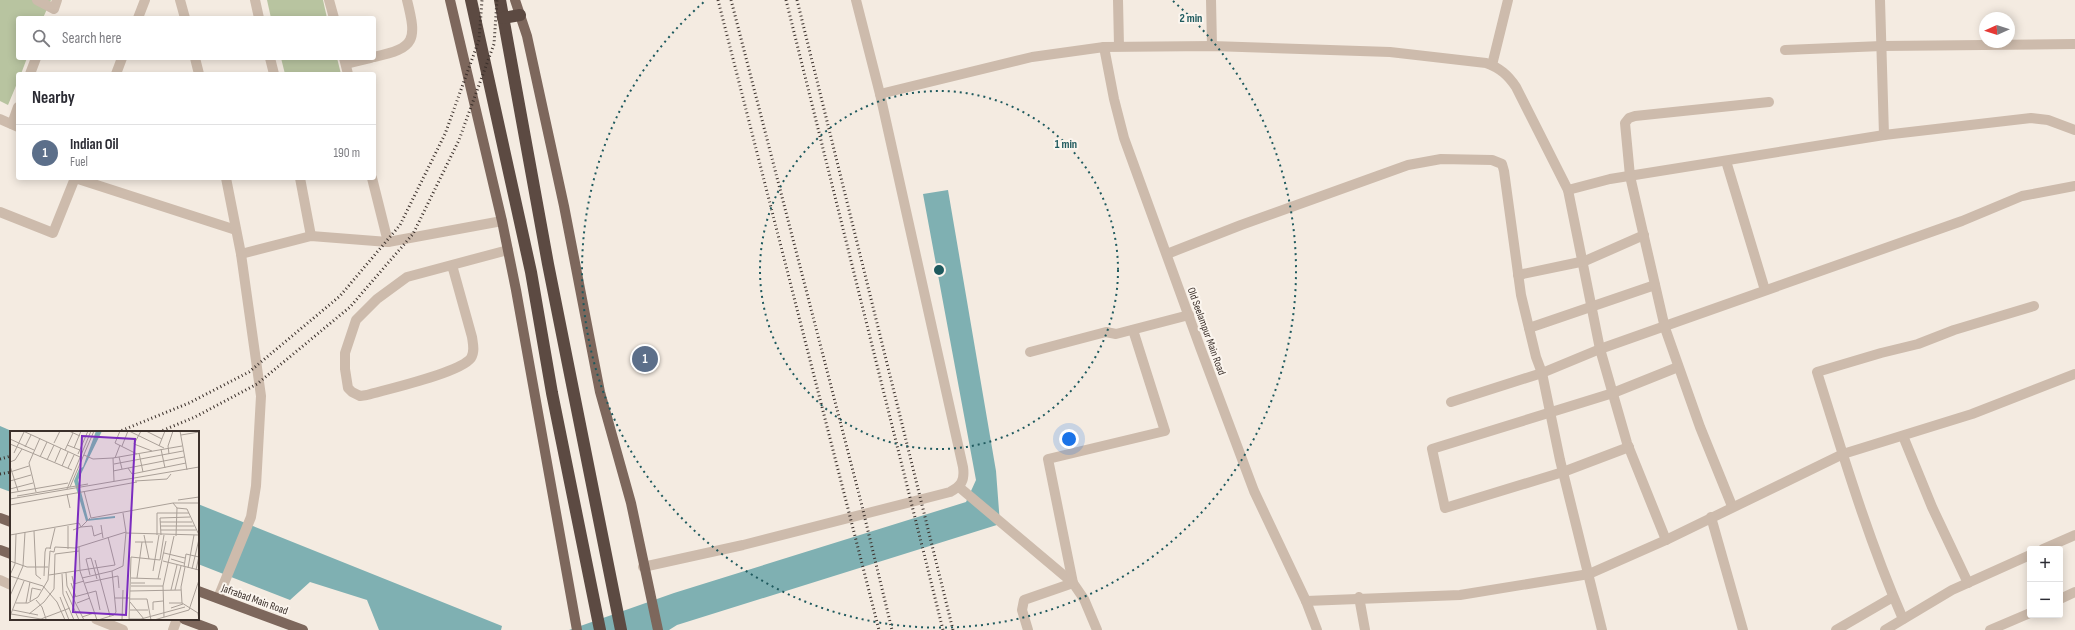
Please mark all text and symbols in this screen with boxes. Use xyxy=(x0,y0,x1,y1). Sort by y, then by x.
text: 2 min xyxy=(1180,11,1202,26)
north arrow xyxy=(1979,12,2015,48)
search box xyxy=(16,16,376,60)
icon: search xyxy=(30,27,52,49)
text: Search here xyxy=(62,29,122,48)
text: Nearby xyxy=(32,88,75,108)
text: Indian Oil xyxy=(70,135,119,154)
text: 1 min xyxy=(1055,137,1077,152)
text: 1 xyxy=(42,145,48,161)
text: 190 m xyxy=(333,145,360,161)
text: Fuel xyxy=(70,154,88,170)
centre of rings xyxy=(932,263,946,277)
street label: Old Seelampur Main Road xyxy=(1185,286,1229,377)
pin: 1 xyxy=(632,344,658,374)
your location xyxy=(1059,429,1079,449)
inset map xyxy=(10,431,199,620)
map controls xyxy=(2027,546,2063,618)
button: + xyxy=(2027,546,2063,582)
street label: Jafrabad Main Road xyxy=(219,581,290,618)
button: − xyxy=(2027,582,2063,618)

